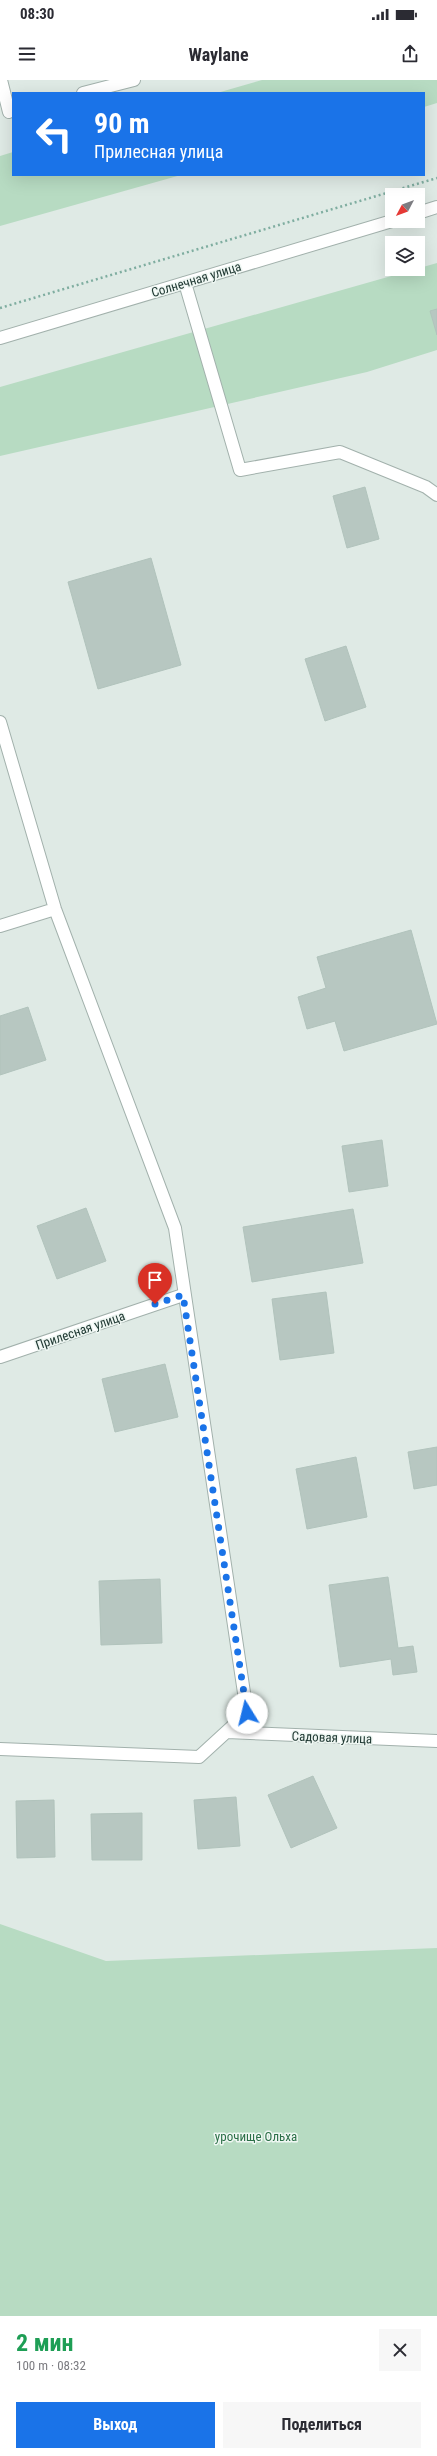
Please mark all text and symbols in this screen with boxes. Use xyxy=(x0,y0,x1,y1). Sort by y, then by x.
text: 08:30 xyxy=(20,5,54,23)
icon: menu xyxy=(16,43,38,65)
icon: share xyxy=(399,43,421,65)
text: Waylane xyxy=(188,44,249,65)
text: 90 m xyxy=(94,107,150,140)
icon: left xyxy=(28,108,80,160)
text: Прилесная улица xyxy=(94,141,223,162)
north arrow xyxy=(385,188,425,228)
map controls xyxy=(385,188,425,276)
button: layers xyxy=(385,236,425,276)
street label: Солнечная улица xyxy=(150,259,243,300)
pin xyxy=(138,1263,172,1304)
icon: arrive xyxy=(144,1269,166,1291)
street label: Прилесная улица xyxy=(34,1308,127,1353)
position arrow xyxy=(226,1692,268,1734)
street label: Садовая улица xyxy=(291,1729,373,1746)
park label: урочище Ольха xyxy=(215,2129,297,2144)
text: 2 мин xyxy=(16,2329,74,2357)
button: close xyxy=(379,2329,421,2371)
text: 100 m · 08:32 xyxy=(16,2358,86,2373)
button: Выход xyxy=(16,2402,215,2448)
button: Поделиться xyxy=(223,2402,421,2448)

